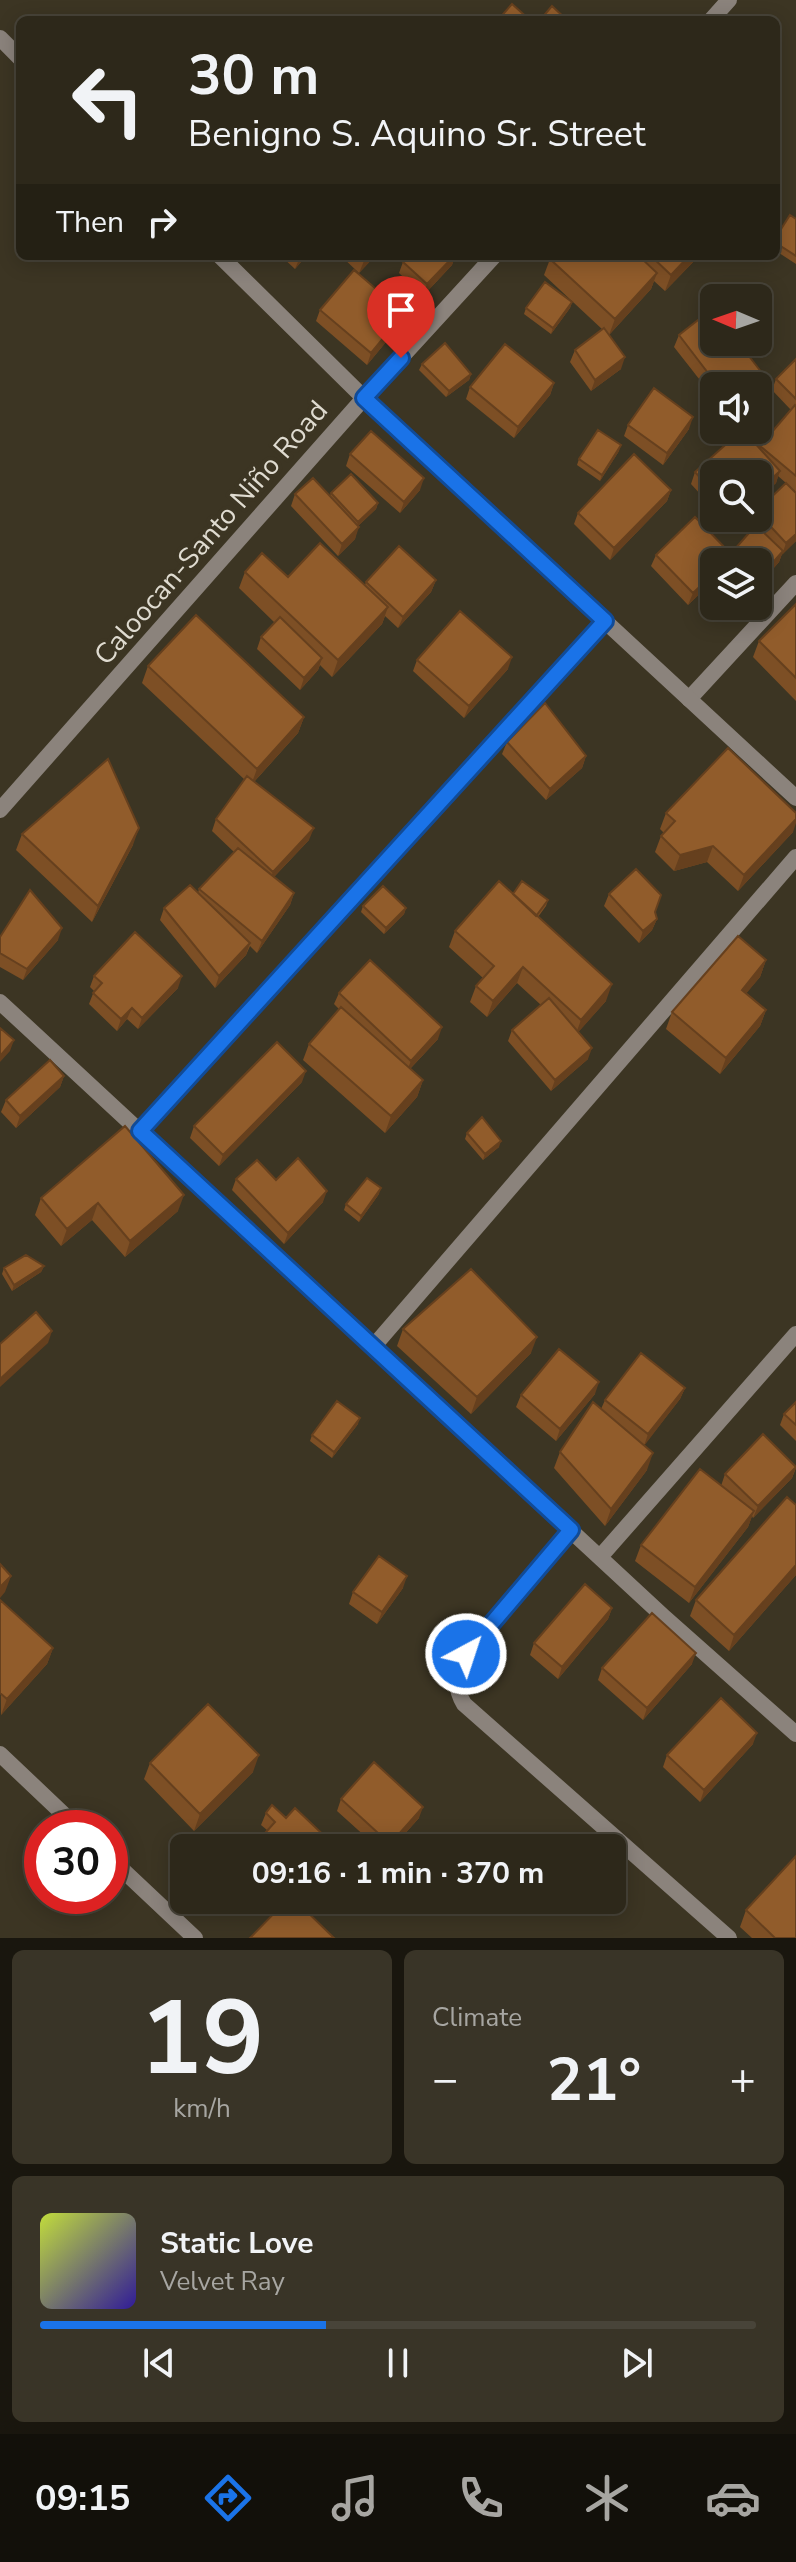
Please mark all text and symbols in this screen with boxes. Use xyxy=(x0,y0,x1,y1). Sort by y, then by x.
text: 30 m xyxy=(188,37,319,114)
icon: left xyxy=(56,48,160,152)
text: Benigno S. Aquino Sr. Street xyxy=(188,110,646,159)
icon: right xyxy=(140,200,184,244)
text: Then xyxy=(56,202,124,243)
pin xyxy=(367,276,435,358)
north arrow xyxy=(700,284,772,356)
map controls xyxy=(700,284,772,620)
icon: arrive xyxy=(379,288,423,332)
button: sound xyxy=(700,372,772,444)
street label: Caloocan-Santo Niño Road xyxy=(86,393,336,673)
button: search xyxy=(700,460,772,532)
button: layers xyxy=(700,548,772,620)
position arrow xyxy=(424,1612,508,1696)
speed limit sign: 30 xyxy=(24,1810,128,1914)
text: 09:16 · 1 min · 370 m xyxy=(252,1853,544,1894)
text: 19 xyxy=(140,1968,264,2110)
text: Climate xyxy=(432,2000,522,2035)
text: 21° xyxy=(547,2039,641,2121)
text: − xyxy=(432,2050,458,2110)
text: + xyxy=(730,2050,756,2110)
text: km/h xyxy=(173,2091,231,2126)
text: Static Love xyxy=(160,2223,314,2264)
text: Velvet Ray xyxy=(160,2264,285,2299)
icon: previous xyxy=(137,2341,181,2385)
icon: pause xyxy=(376,2341,420,2385)
icon: next xyxy=(615,2341,659,2385)
icon: directions xyxy=(200,2470,256,2526)
icon: music xyxy=(327,2470,383,2526)
icon: phone xyxy=(453,2470,509,2526)
icon: climate xyxy=(579,2470,635,2526)
icon: car xyxy=(705,2470,761,2526)
text: 09:15 xyxy=(35,2474,130,2523)

